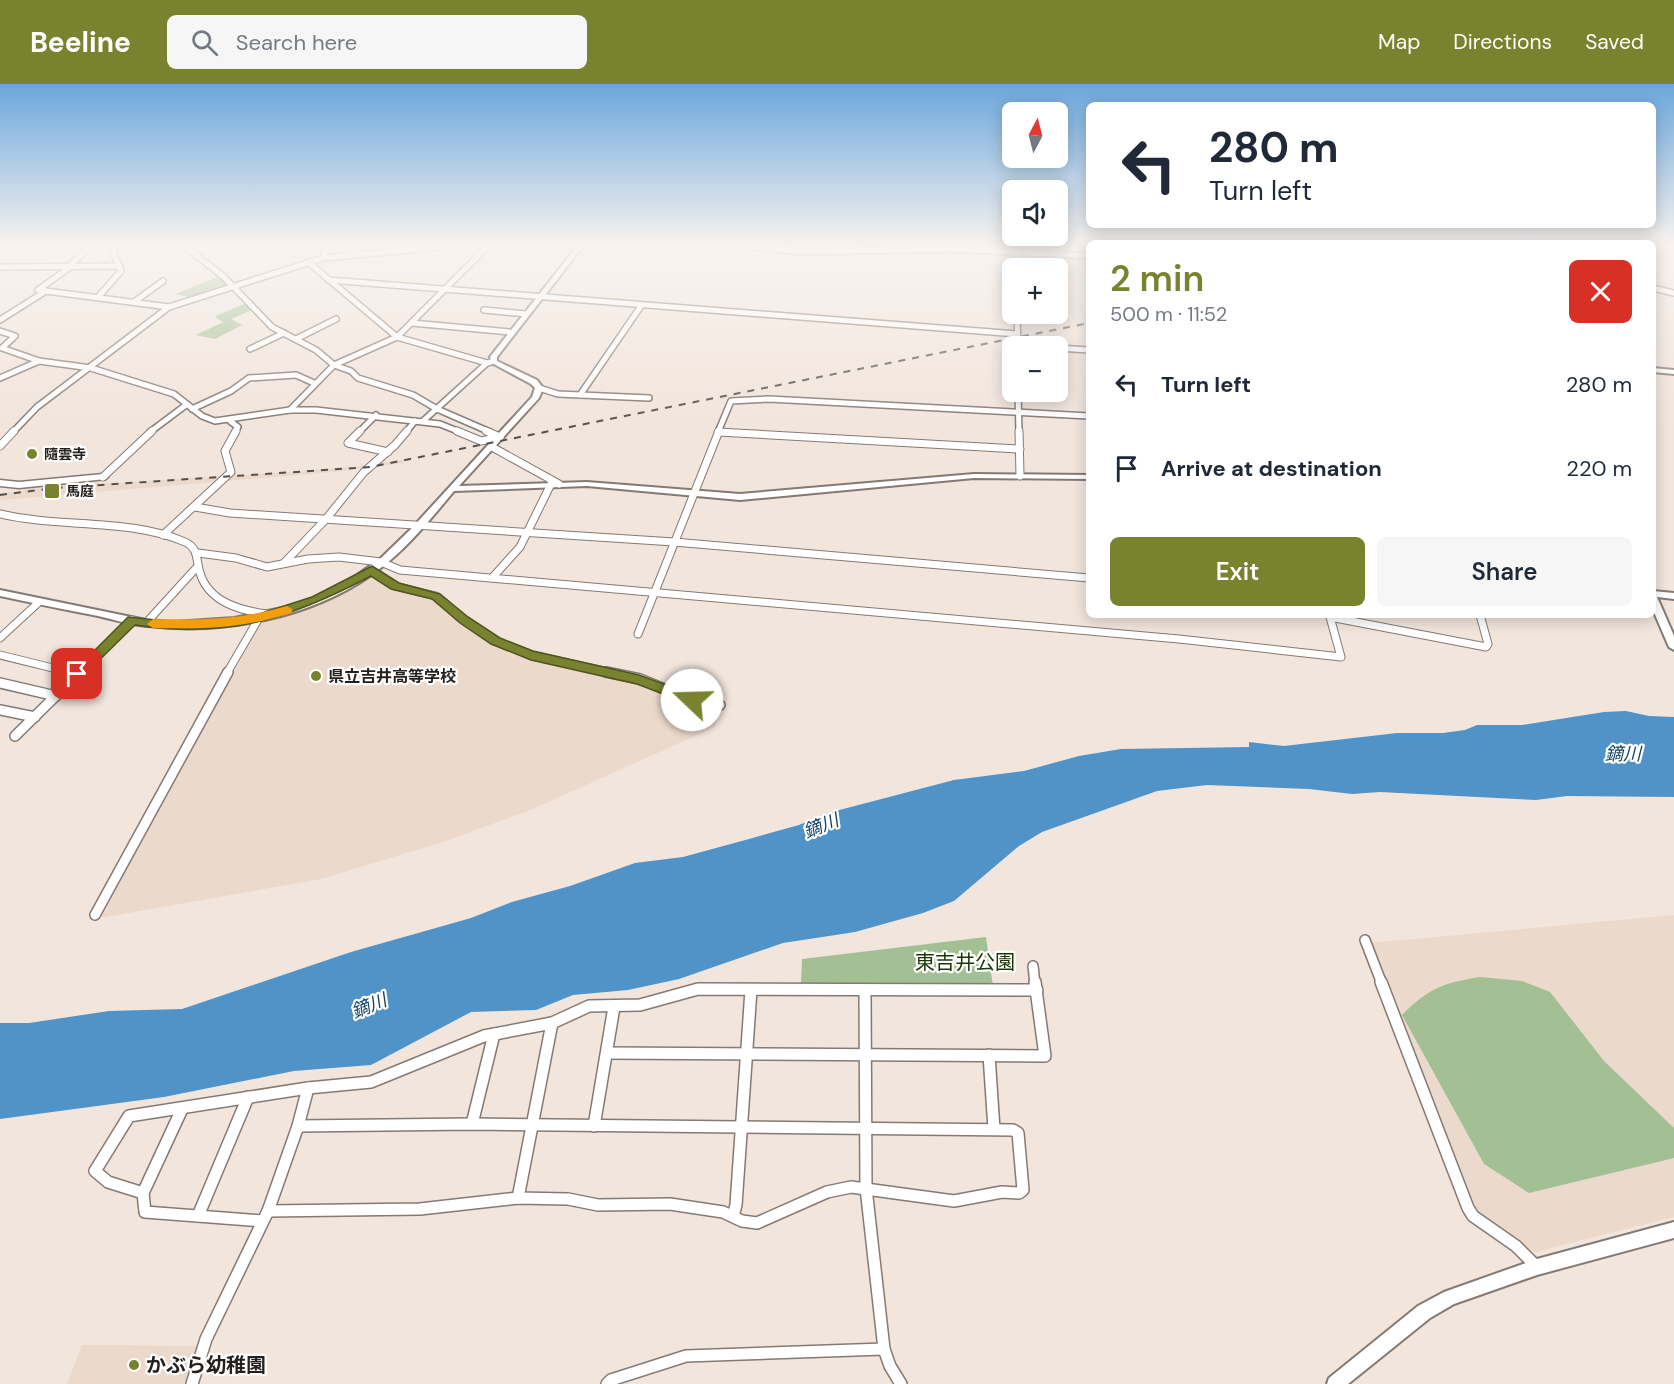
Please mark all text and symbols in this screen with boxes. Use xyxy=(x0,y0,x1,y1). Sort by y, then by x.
search box xyxy=(167,15,587,69)
text: Beeline xyxy=(30,24,131,61)
icon: search xyxy=(188,26,221,59)
text: Search here xyxy=(236,28,357,57)
text: Map xyxy=(1378,28,1420,56)
text: Directions xyxy=(1453,28,1552,56)
text: Saved xyxy=(1585,28,1644,56)
north arrow xyxy=(1002,102,1068,168)
map controls xyxy=(1002,102,1068,402)
text: 280 m xyxy=(1209,120,1339,175)
icon: left xyxy=(1110,126,1188,204)
text: Turn left xyxy=(1209,173,1312,208)
button: sound xyxy=(1002,180,1068,246)
text: 2 min xyxy=(1110,255,1204,302)
button: + xyxy=(1002,258,1068,324)
button: close xyxy=(1569,260,1632,323)
text: 500 m · 11:52 xyxy=(1110,301,1227,327)
button: − xyxy=(1002,336,1068,402)
icon: left xyxy=(1110,368,1143,401)
text: Turn left xyxy=(1161,370,1251,399)
text: 280 m xyxy=(1566,370,1632,399)
place label: 隨雲寺 xyxy=(44,445,86,463)
marker: 隨雲寺 xyxy=(25,447,39,461)
icon: arrive xyxy=(1110,452,1143,485)
text: Arrive at destination xyxy=(1161,454,1382,483)
text: 220 m xyxy=(1566,454,1632,483)
marker: 馬庭 xyxy=(43,482,61,500)
place label: 馬庭 xyxy=(66,482,94,500)
button: Exit xyxy=(1110,537,1365,606)
button: Share xyxy=(1377,537,1632,606)
pin xyxy=(51,648,102,699)
icon: arrive xyxy=(60,657,93,690)
place label: 県立吉井高等学校 xyxy=(328,666,456,687)
position arrow xyxy=(660,668,724,732)
marker: 県立吉井高等学校 xyxy=(309,669,323,683)
water label: 鏑川 xyxy=(1605,742,1643,766)
water label: 鏑川 xyxy=(800,807,844,844)
park label: 東吉井公園 xyxy=(915,949,1015,975)
water label: 鏑川 xyxy=(348,987,392,1024)
place label: かぶら幼稚園 xyxy=(146,1352,266,1378)
marker: かぶら幼稚園 xyxy=(127,1358,141,1372)

